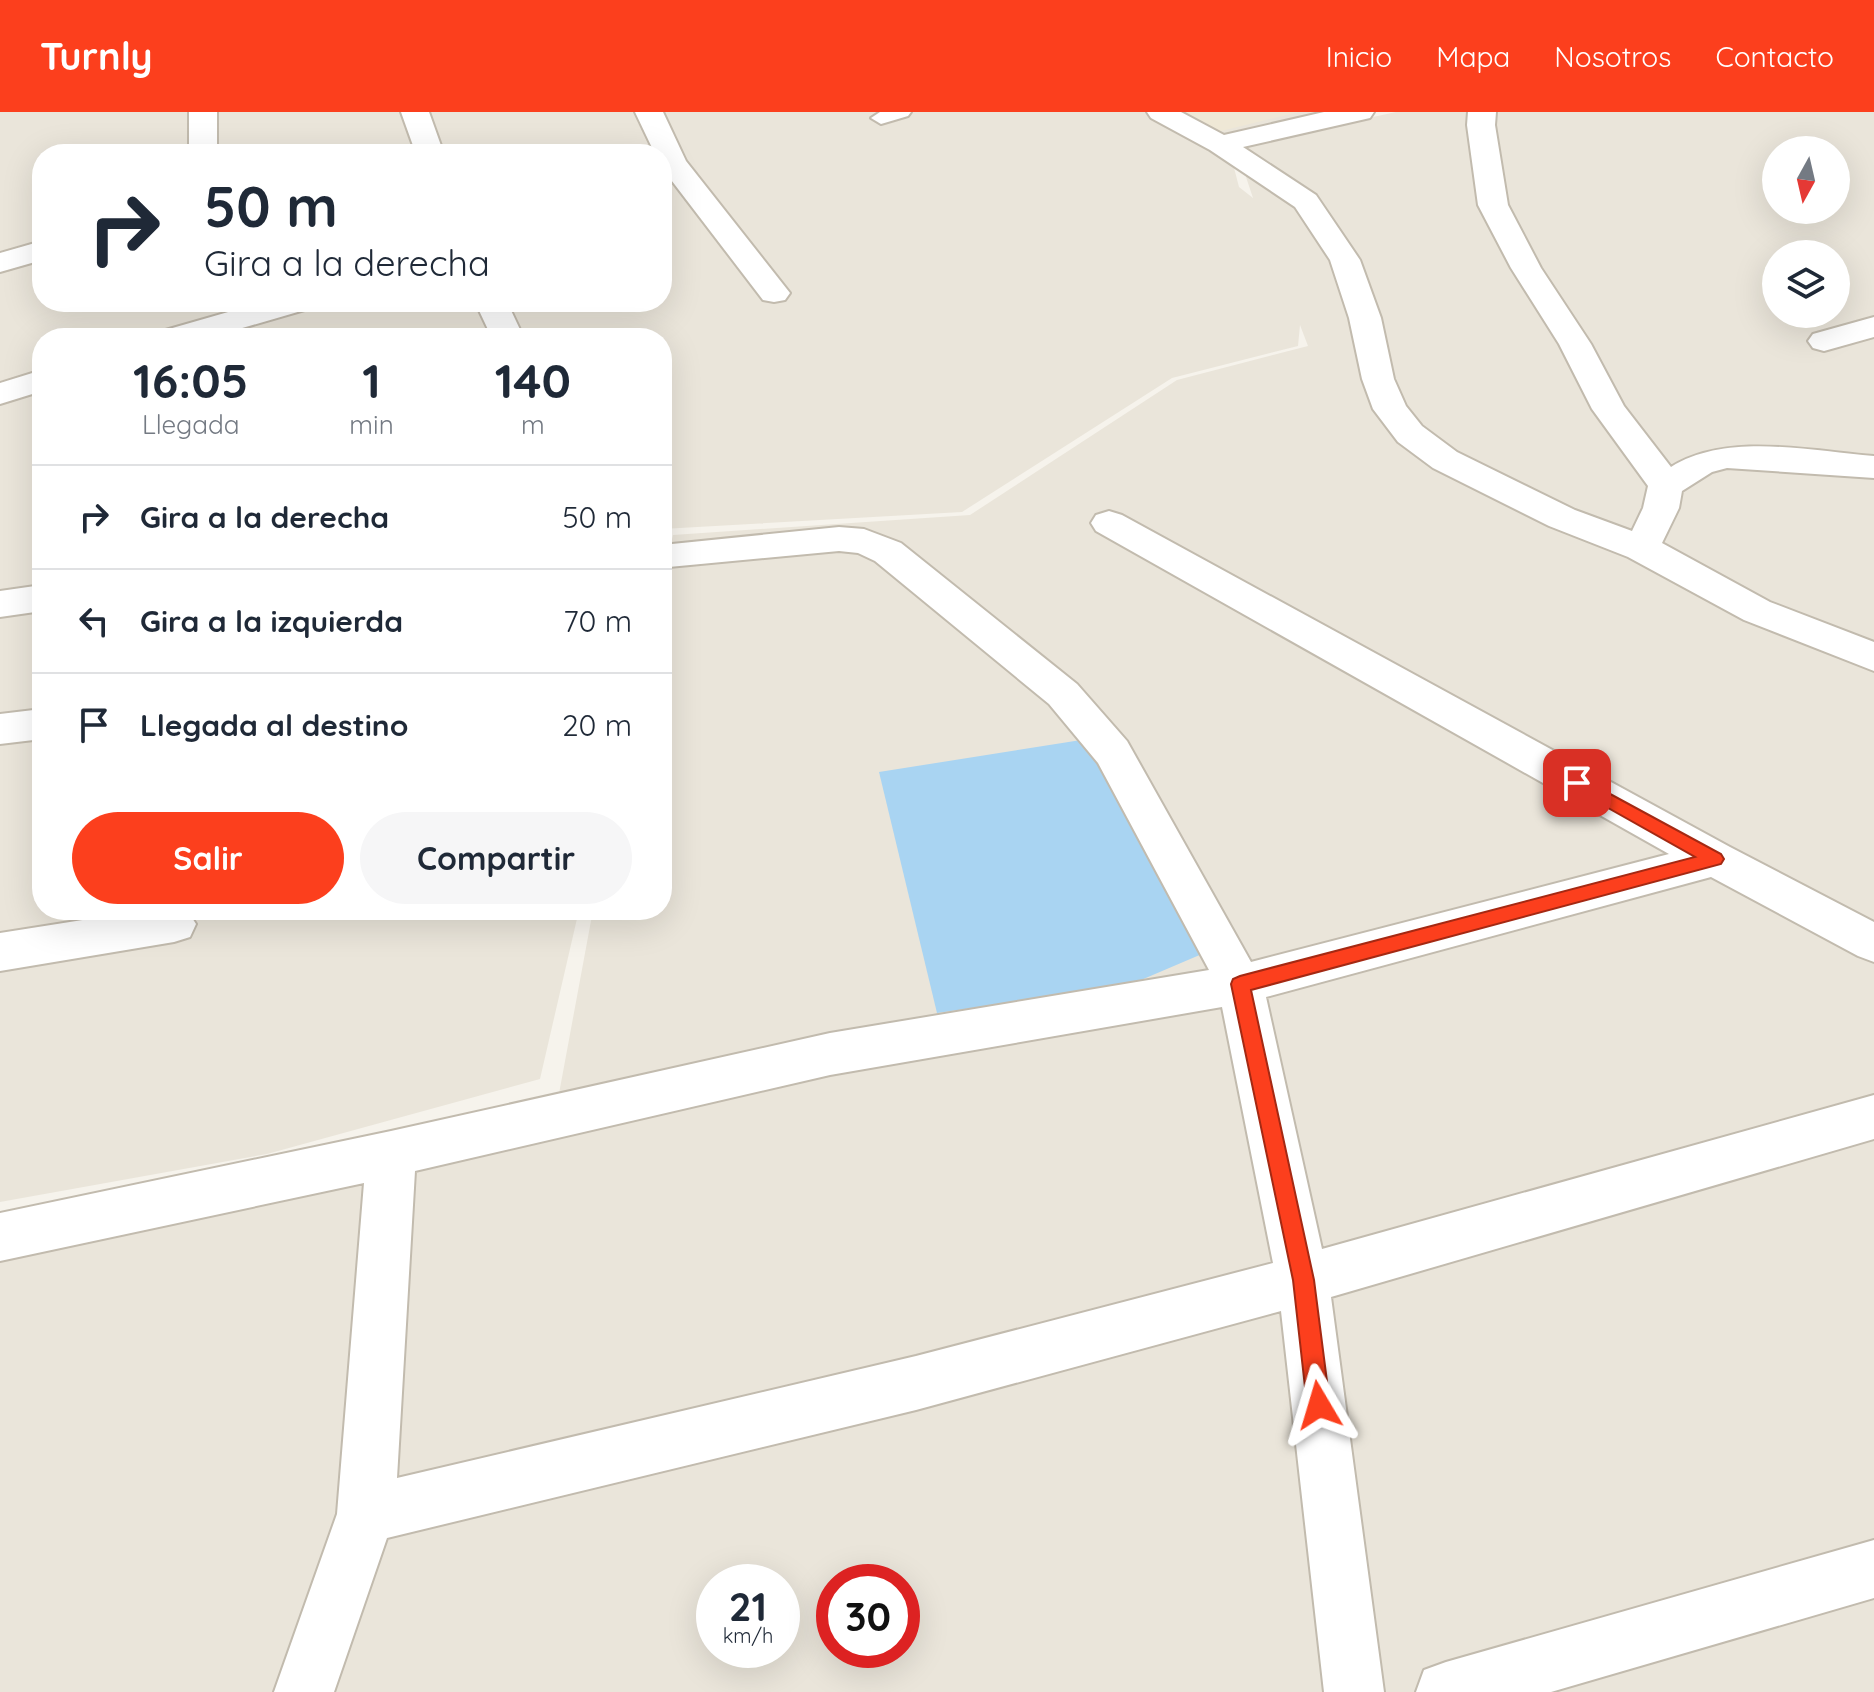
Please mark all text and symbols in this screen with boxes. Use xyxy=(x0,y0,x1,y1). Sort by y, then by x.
text: Turnly xyxy=(40,32,153,80)
text: Inicio xyxy=(1326,39,1392,74)
text: Mapa xyxy=(1436,39,1510,74)
text: Nosotros xyxy=(1554,39,1671,74)
text: Contacto xyxy=(1715,39,1834,74)
north arrow xyxy=(1762,136,1850,224)
map controls xyxy=(1762,136,1850,328)
text: 50 m xyxy=(204,171,338,241)
icon: right xyxy=(72,176,176,280)
text: Gira a la derecha xyxy=(204,240,490,285)
button: layers xyxy=(1762,240,1850,328)
text: 16:05 xyxy=(133,350,248,410)
text: 1 xyxy=(362,350,381,410)
text: 140 xyxy=(495,350,571,410)
text: Llegada xyxy=(142,408,239,441)
text: min xyxy=(349,408,394,441)
text: m xyxy=(521,408,545,441)
icon: right xyxy=(72,495,116,539)
text: Gira a la derecha xyxy=(140,498,389,536)
text: 50 m xyxy=(562,498,632,536)
icon: left xyxy=(72,599,116,643)
text: Gira a la izquierda xyxy=(140,602,403,640)
text: 70 m xyxy=(563,602,632,640)
icon: arrive xyxy=(72,703,116,747)
text: Llegada al destino xyxy=(140,706,408,744)
text: 20 m xyxy=(562,706,632,744)
pin xyxy=(1543,749,1611,817)
icon: arrive xyxy=(1555,761,1599,805)
button: Salir xyxy=(72,812,344,904)
button: Compartir xyxy=(360,812,632,904)
position arrow xyxy=(1277,1363,1361,1447)
speed limit sign: 30 xyxy=(816,1564,920,1668)
text: 21 xyxy=(729,1581,767,1631)
text: km/h xyxy=(723,1623,773,1648)

